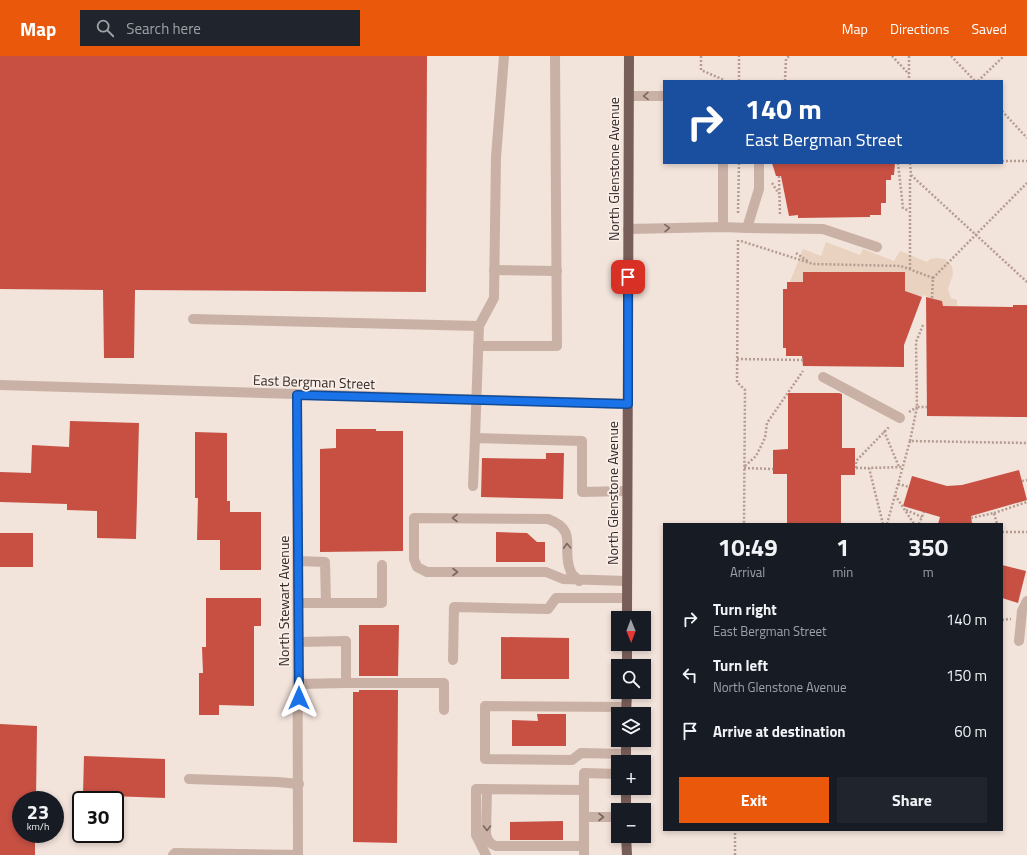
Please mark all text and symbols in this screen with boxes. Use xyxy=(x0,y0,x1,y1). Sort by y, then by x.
search box xyxy=(80,10,360,46)
text: Map xyxy=(20,14,56,43)
icon: search xyxy=(94,17,116,39)
text: Search here xyxy=(126,17,201,40)
text: Map xyxy=(842,18,868,39)
text: Directions xyxy=(890,18,949,39)
text: Saved xyxy=(971,18,1007,39)
text: 140 m xyxy=(745,87,822,130)
one-way arrow xyxy=(643,92,649,100)
icon: right xyxy=(679,96,731,148)
street label: North Glenstone Avenue xyxy=(603,97,624,241)
text: East Bergman Street xyxy=(745,126,902,153)
one-way arrow xyxy=(664,224,670,232)
pin xyxy=(611,260,645,294)
icon: arrive xyxy=(617,266,639,288)
street label: East Bergman Street xyxy=(253,369,376,394)
street label: North Glenstone Avenue xyxy=(602,421,623,565)
one-way arrow xyxy=(452,514,458,522)
text: 10:49 xyxy=(718,529,778,565)
text: 1 xyxy=(836,529,850,565)
text: 350 xyxy=(908,529,948,565)
street label: North Stewart Avenue xyxy=(273,536,294,666)
one-way arrow xyxy=(563,543,572,549)
text: Arrival xyxy=(730,562,765,582)
text: min xyxy=(832,562,853,582)
text: m xyxy=(923,562,934,582)
one-way arrow xyxy=(452,568,458,576)
text: Turn right xyxy=(713,598,777,621)
icon: right xyxy=(679,608,701,630)
text: 140 m xyxy=(946,608,987,631)
north arrow xyxy=(611,611,651,651)
map controls xyxy=(611,611,651,843)
text: East Bergman Street xyxy=(713,621,827,641)
text: Turn left xyxy=(713,654,768,677)
button: search xyxy=(611,659,651,699)
icon: left xyxy=(679,664,701,686)
text: 150 m xyxy=(946,664,987,687)
position arrow xyxy=(278,677,320,719)
text: North Glenstone Avenue xyxy=(713,677,847,697)
button: layers xyxy=(611,707,651,747)
icon: arrive xyxy=(679,720,701,742)
text: Arrive at destination xyxy=(713,720,846,743)
text: 60 m xyxy=(954,720,987,743)
button: + xyxy=(611,755,651,795)
button: Exit xyxy=(679,777,829,823)
button: Share xyxy=(837,777,987,823)
speed limit sign: 30 xyxy=(72,791,124,843)
text: 23 xyxy=(27,796,49,827)
button: − xyxy=(611,803,651,843)
one-way arrow xyxy=(598,813,604,821)
text: km/h xyxy=(27,819,49,834)
one-way arrow xyxy=(482,825,491,831)

